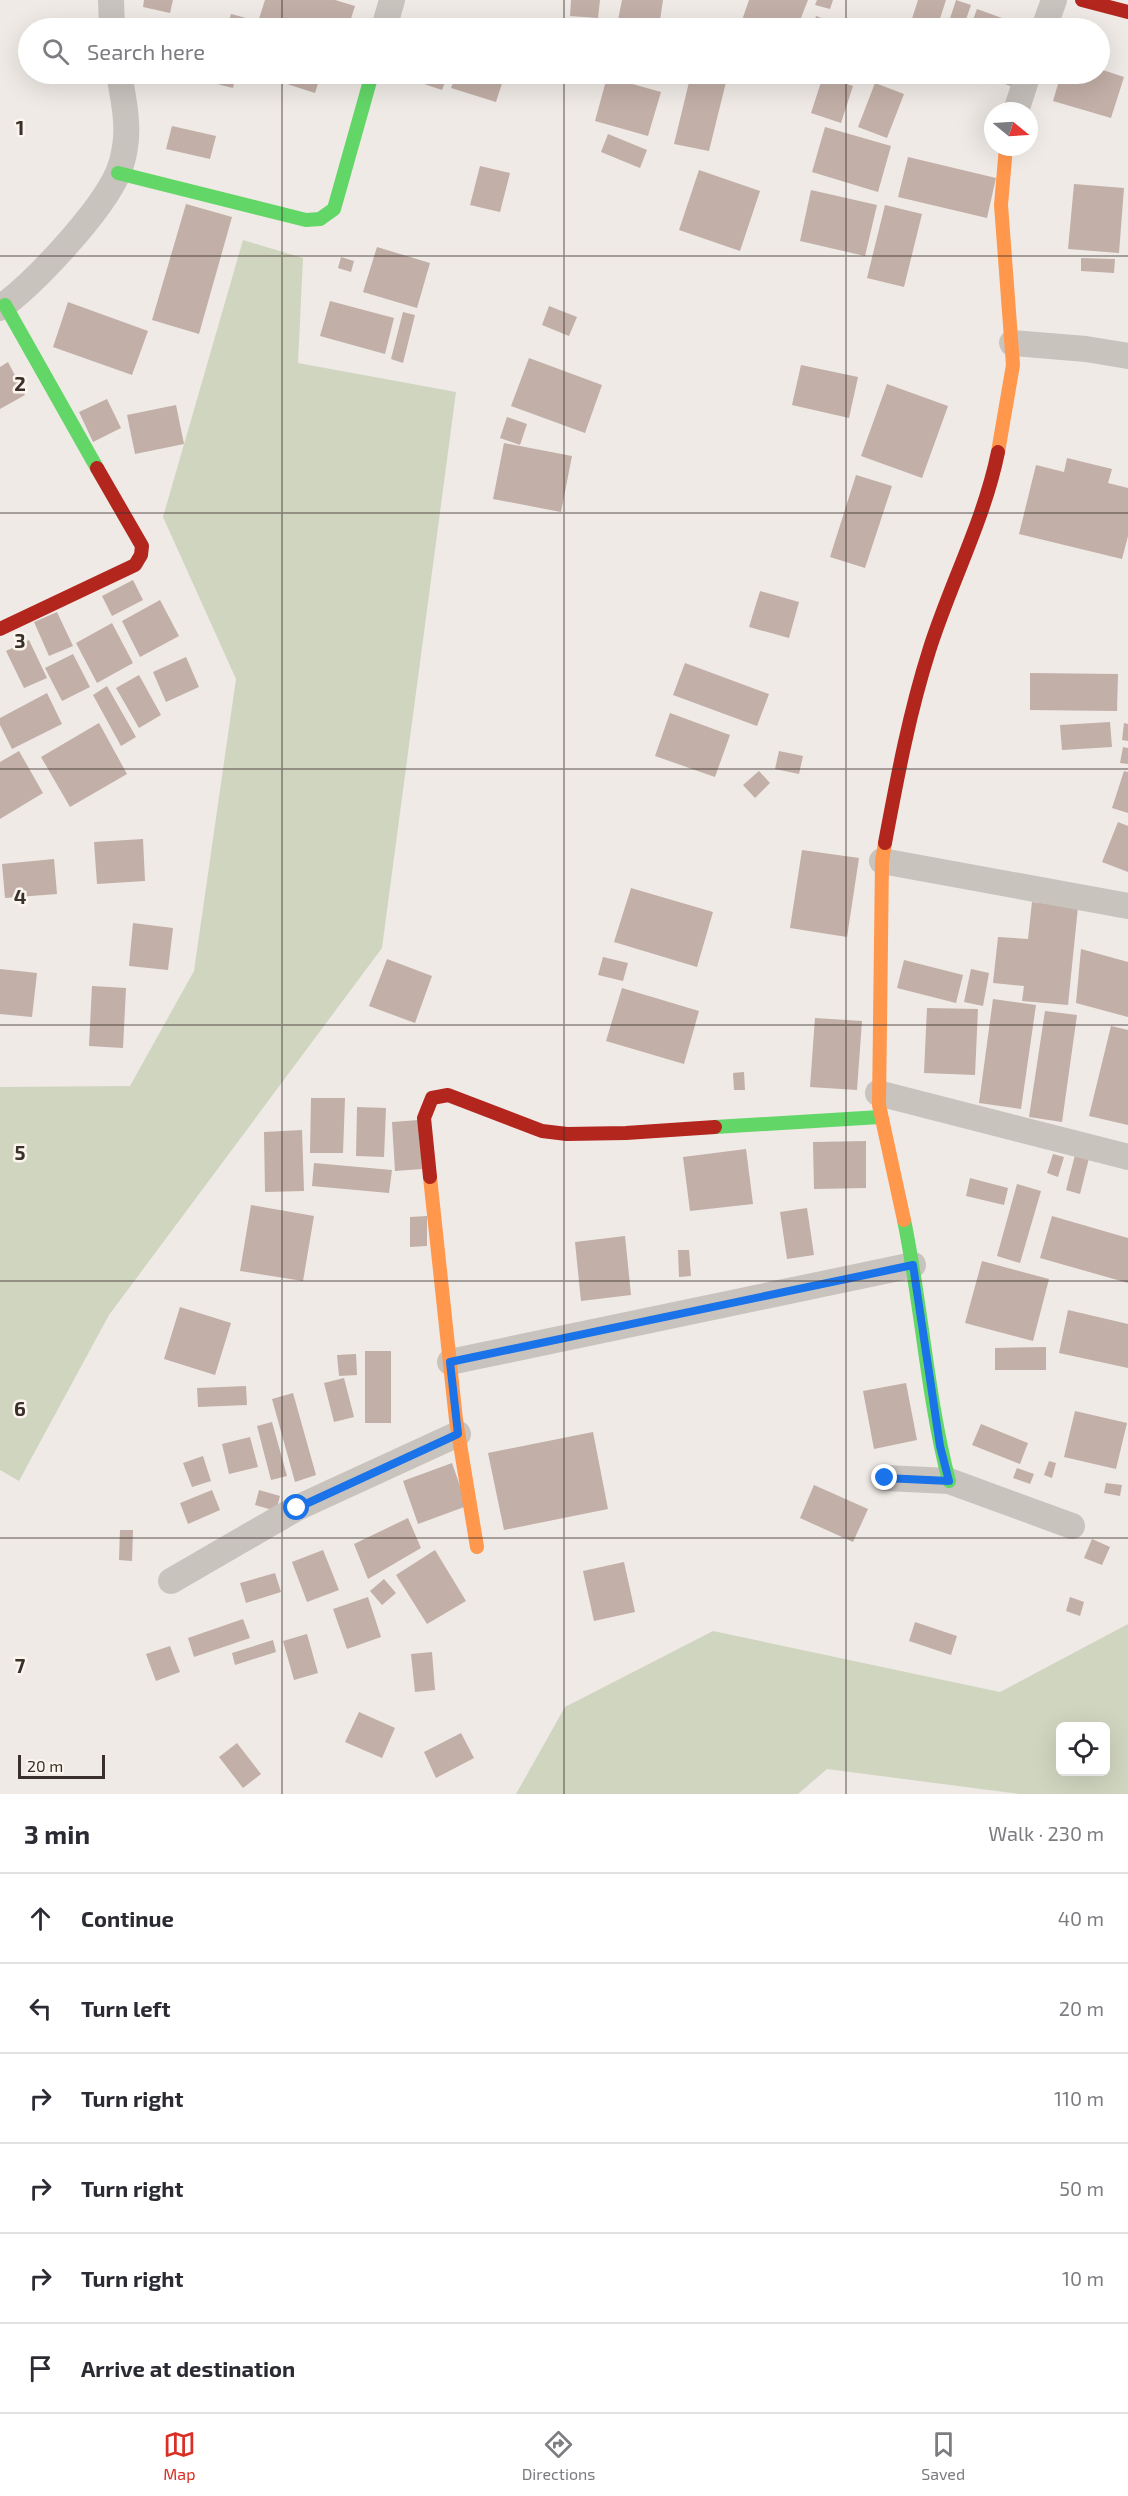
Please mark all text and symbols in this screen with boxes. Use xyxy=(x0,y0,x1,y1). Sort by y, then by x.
search box xyxy=(18,18,1110,84)
icon: search xyxy=(39,35,72,68)
text: Search here xyxy=(87,38,205,64)
north arrow xyxy=(984,102,1038,156)
text: 1 xyxy=(16,115,24,139)
text: 2 xyxy=(14,371,26,395)
text: 3 xyxy=(14,628,26,652)
text: 4 xyxy=(14,884,27,908)
text: 5 xyxy=(14,1140,26,1164)
text: 6 xyxy=(14,1396,26,1420)
route end xyxy=(871,1464,897,1490)
route start xyxy=(283,1494,309,1520)
text: 7 xyxy=(15,1653,26,1677)
map controls xyxy=(1056,1722,1110,1776)
button: locate xyxy=(1056,1722,1110,1776)
scale bar xyxy=(18,1752,105,1780)
text: 20 m xyxy=(27,1756,63,1775)
text: 3 min xyxy=(24,1818,90,1849)
text: Walk · 230 m xyxy=(988,1821,1104,1845)
icon: ahead xyxy=(24,1902,57,1935)
text: Continue xyxy=(81,1905,174,1931)
text: 40 m xyxy=(1058,1906,1104,1930)
icon: left xyxy=(24,1992,57,2025)
text: Turn left xyxy=(81,1995,170,2021)
text: 20 m xyxy=(1059,1996,1104,2020)
icon: right xyxy=(24,2082,57,2115)
text: Turn right xyxy=(81,2085,183,2111)
text: 110 m xyxy=(1054,2086,1104,2110)
icon: right xyxy=(24,2172,57,2205)
text: Turn right xyxy=(81,2175,183,2201)
text: 50 m xyxy=(1059,2176,1104,2200)
icon: right xyxy=(24,2262,57,2295)
text: Turn right xyxy=(81,2265,183,2291)
text: 10 m xyxy=(1062,2266,1104,2290)
icon: arrive xyxy=(24,2352,57,2385)
text: Arrive at destination xyxy=(81,2355,295,2381)
tab: Map xyxy=(163,2428,196,2483)
tab: Directions xyxy=(522,2428,595,2483)
tab: Saved xyxy=(921,2428,965,2483)

